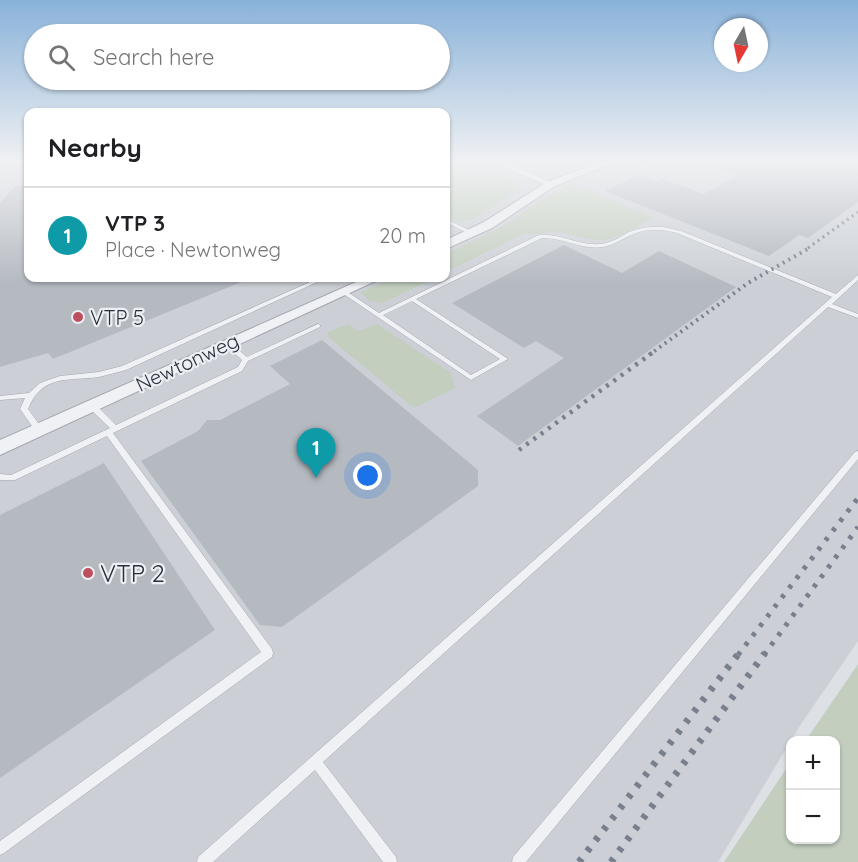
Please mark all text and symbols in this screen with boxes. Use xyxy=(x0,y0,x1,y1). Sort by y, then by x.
north arrow xyxy=(714,18,768,72)
search box xyxy=(24,24,450,90)
icon: search xyxy=(45,41,78,74)
text: Search here xyxy=(93,43,214,71)
text: Nearby xyxy=(48,131,142,164)
text: VTP 3 xyxy=(105,209,165,237)
text: 1 xyxy=(64,223,71,248)
text: 20 m xyxy=(379,223,426,248)
text: Place · Newtonweg xyxy=(105,237,281,262)
place label: VTP 5 xyxy=(90,305,144,330)
marker: VTP 5 xyxy=(71,310,85,324)
street label: Newtonweg xyxy=(131,327,243,397)
pin: 1 xyxy=(296,428,336,478)
your location xyxy=(353,461,382,490)
place label: VTP 2 xyxy=(100,558,165,588)
marker: VTP 2 xyxy=(81,566,95,580)
map controls xyxy=(786,736,840,844)
button: + xyxy=(786,736,840,790)
button: − xyxy=(786,790,840,844)

